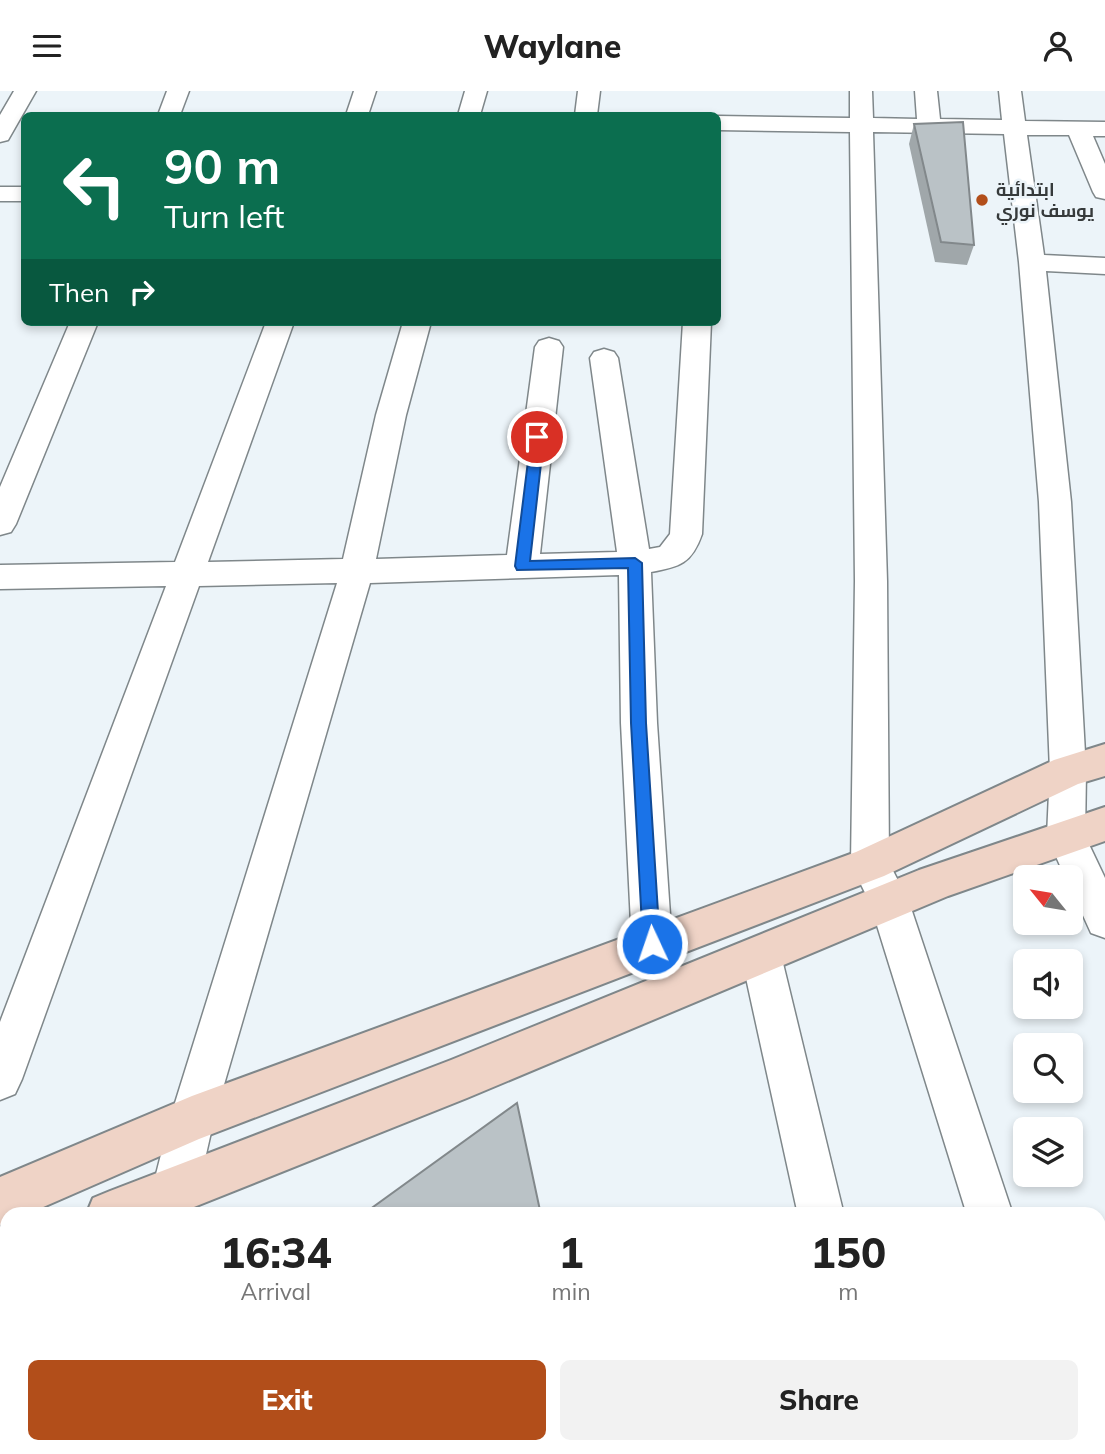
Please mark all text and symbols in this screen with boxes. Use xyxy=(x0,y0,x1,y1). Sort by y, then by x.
text: Waylane xyxy=(484,26,621,66)
icon: menu xyxy=(28,27,66,65)
icon: person xyxy=(1039,27,1077,65)
text: 90 m xyxy=(164,135,280,196)
icon: left xyxy=(49,140,140,231)
place label: ابتدائية يوسف نوري xyxy=(996,178,1094,225)
marker: ابتدائية يوسف نوري xyxy=(974,192,990,208)
text: Turn left xyxy=(164,196,284,236)
icon: right xyxy=(123,273,161,311)
text: Then xyxy=(49,276,109,309)
pin xyxy=(507,407,567,467)
icon: arrive xyxy=(518,418,556,456)
north arrow xyxy=(1013,865,1083,935)
map controls xyxy=(1013,865,1083,1187)
position arrow xyxy=(615,907,689,981)
button: sound xyxy=(1013,949,1083,1019)
button: search xyxy=(1013,1033,1083,1103)
button: layers xyxy=(1013,1117,1083,1187)
text: 16:34 xyxy=(220,1226,332,1279)
text: 1 xyxy=(558,1226,584,1279)
text: 150 xyxy=(811,1226,886,1279)
text: Arrival xyxy=(241,1277,311,1306)
text: min xyxy=(551,1277,591,1306)
text: m xyxy=(838,1277,858,1306)
button: Exit xyxy=(28,1360,546,1440)
button: Share xyxy=(560,1360,1078,1440)

